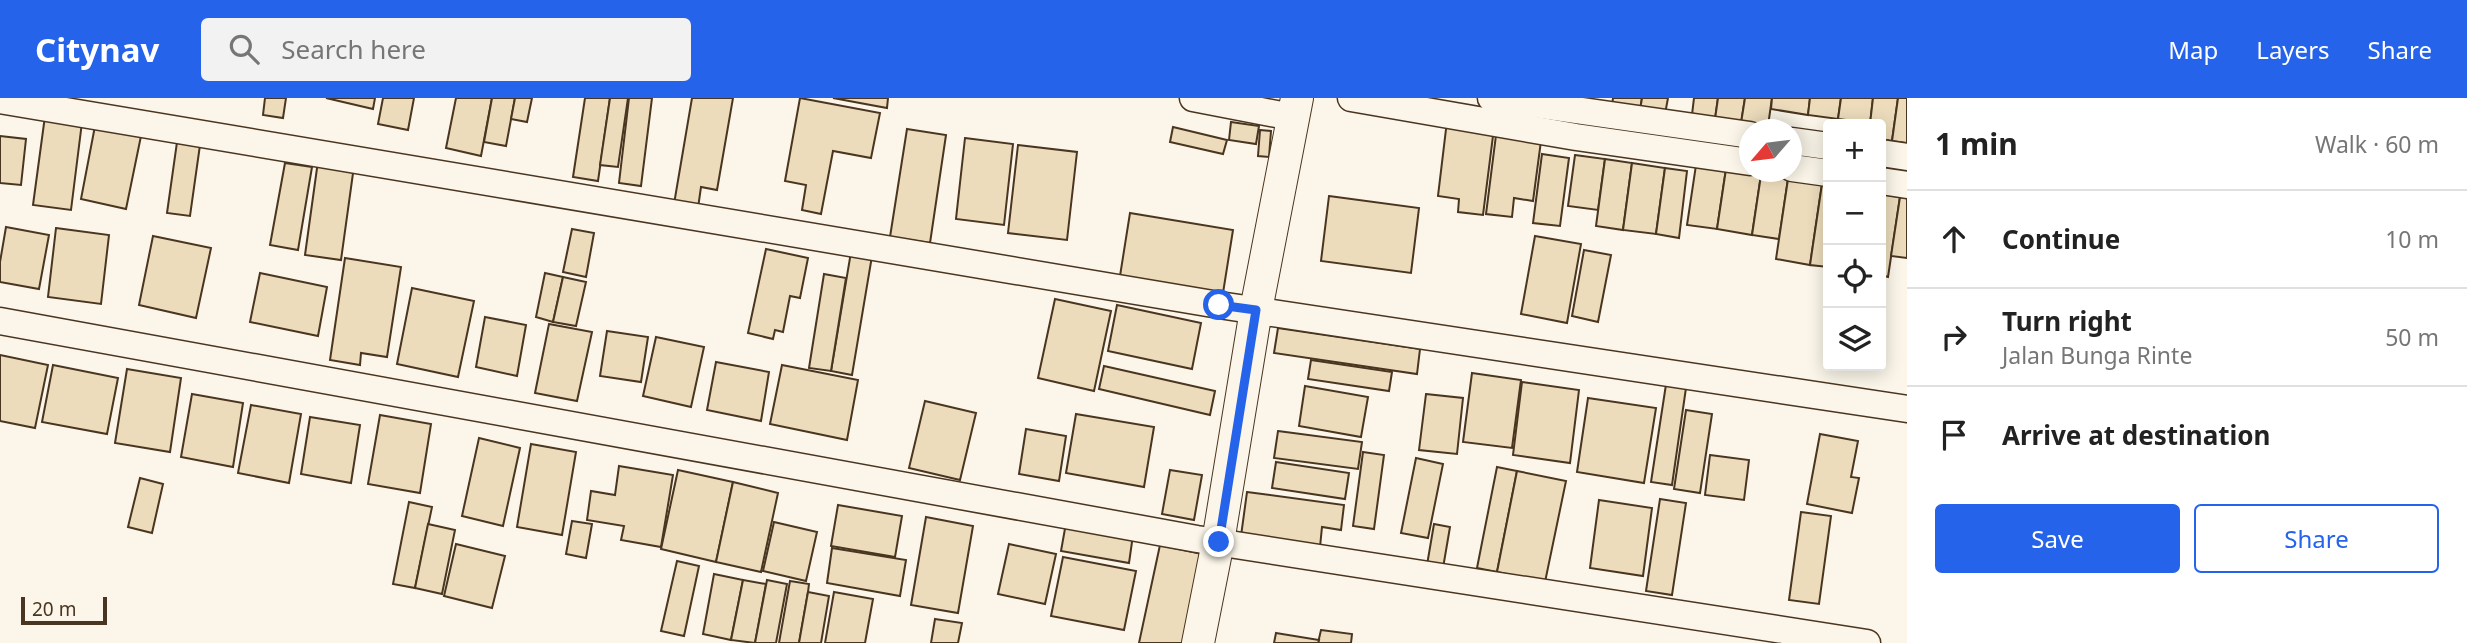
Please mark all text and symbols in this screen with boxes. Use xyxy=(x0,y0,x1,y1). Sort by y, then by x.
search box xyxy=(201,18,691,81)
text: Citynav xyxy=(35,27,159,72)
icon: search xyxy=(225,30,263,68)
text: Search here xyxy=(281,31,426,67)
text: Map xyxy=(2168,33,2218,66)
text: Layers xyxy=(2256,33,2330,66)
text: Share xyxy=(2368,33,2432,66)
north arrow xyxy=(1739,119,1802,182)
map controls xyxy=(1823,119,1886,371)
button: + xyxy=(1823,119,1886,182)
text: 1 min xyxy=(1935,123,2018,164)
text: Walk · 60 m xyxy=(2315,128,2439,160)
button: − xyxy=(1823,182,1886,245)
icon: ahead xyxy=(1935,220,1973,258)
text: Continue xyxy=(2002,221,2120,257)
text: 10 m xyxy=(2385,223,2439,255)
button: locate xyxy=(1823,245,1886,308)
route start xyxy=(1203,289,1234,320)
text: Turn right xyxy=(2002,303,2132,339)
button: layers xyxy=(1823,308,1886,371)
icon: right xyxy=(1935,318,1973,356)
text: 50 m xyxy=(2385,321,2439,353)
text: Jalan Bunga Rinte xyxy=(2002,339,2192,371)
icon: arrive xyxy=(1935,416,1973,454)
text: Arrive at destination xyxy=(2002,417,2271,453)
button: Save xyxy=(1935,504,2180,573)
button: Share xyxy=(2194,504,2439,573)
route end xyxy=(1203,526,1234,557)
scale bar xyxy=(21,594,107,626)
text: 20 m xyxy=(32,596,76,622)

